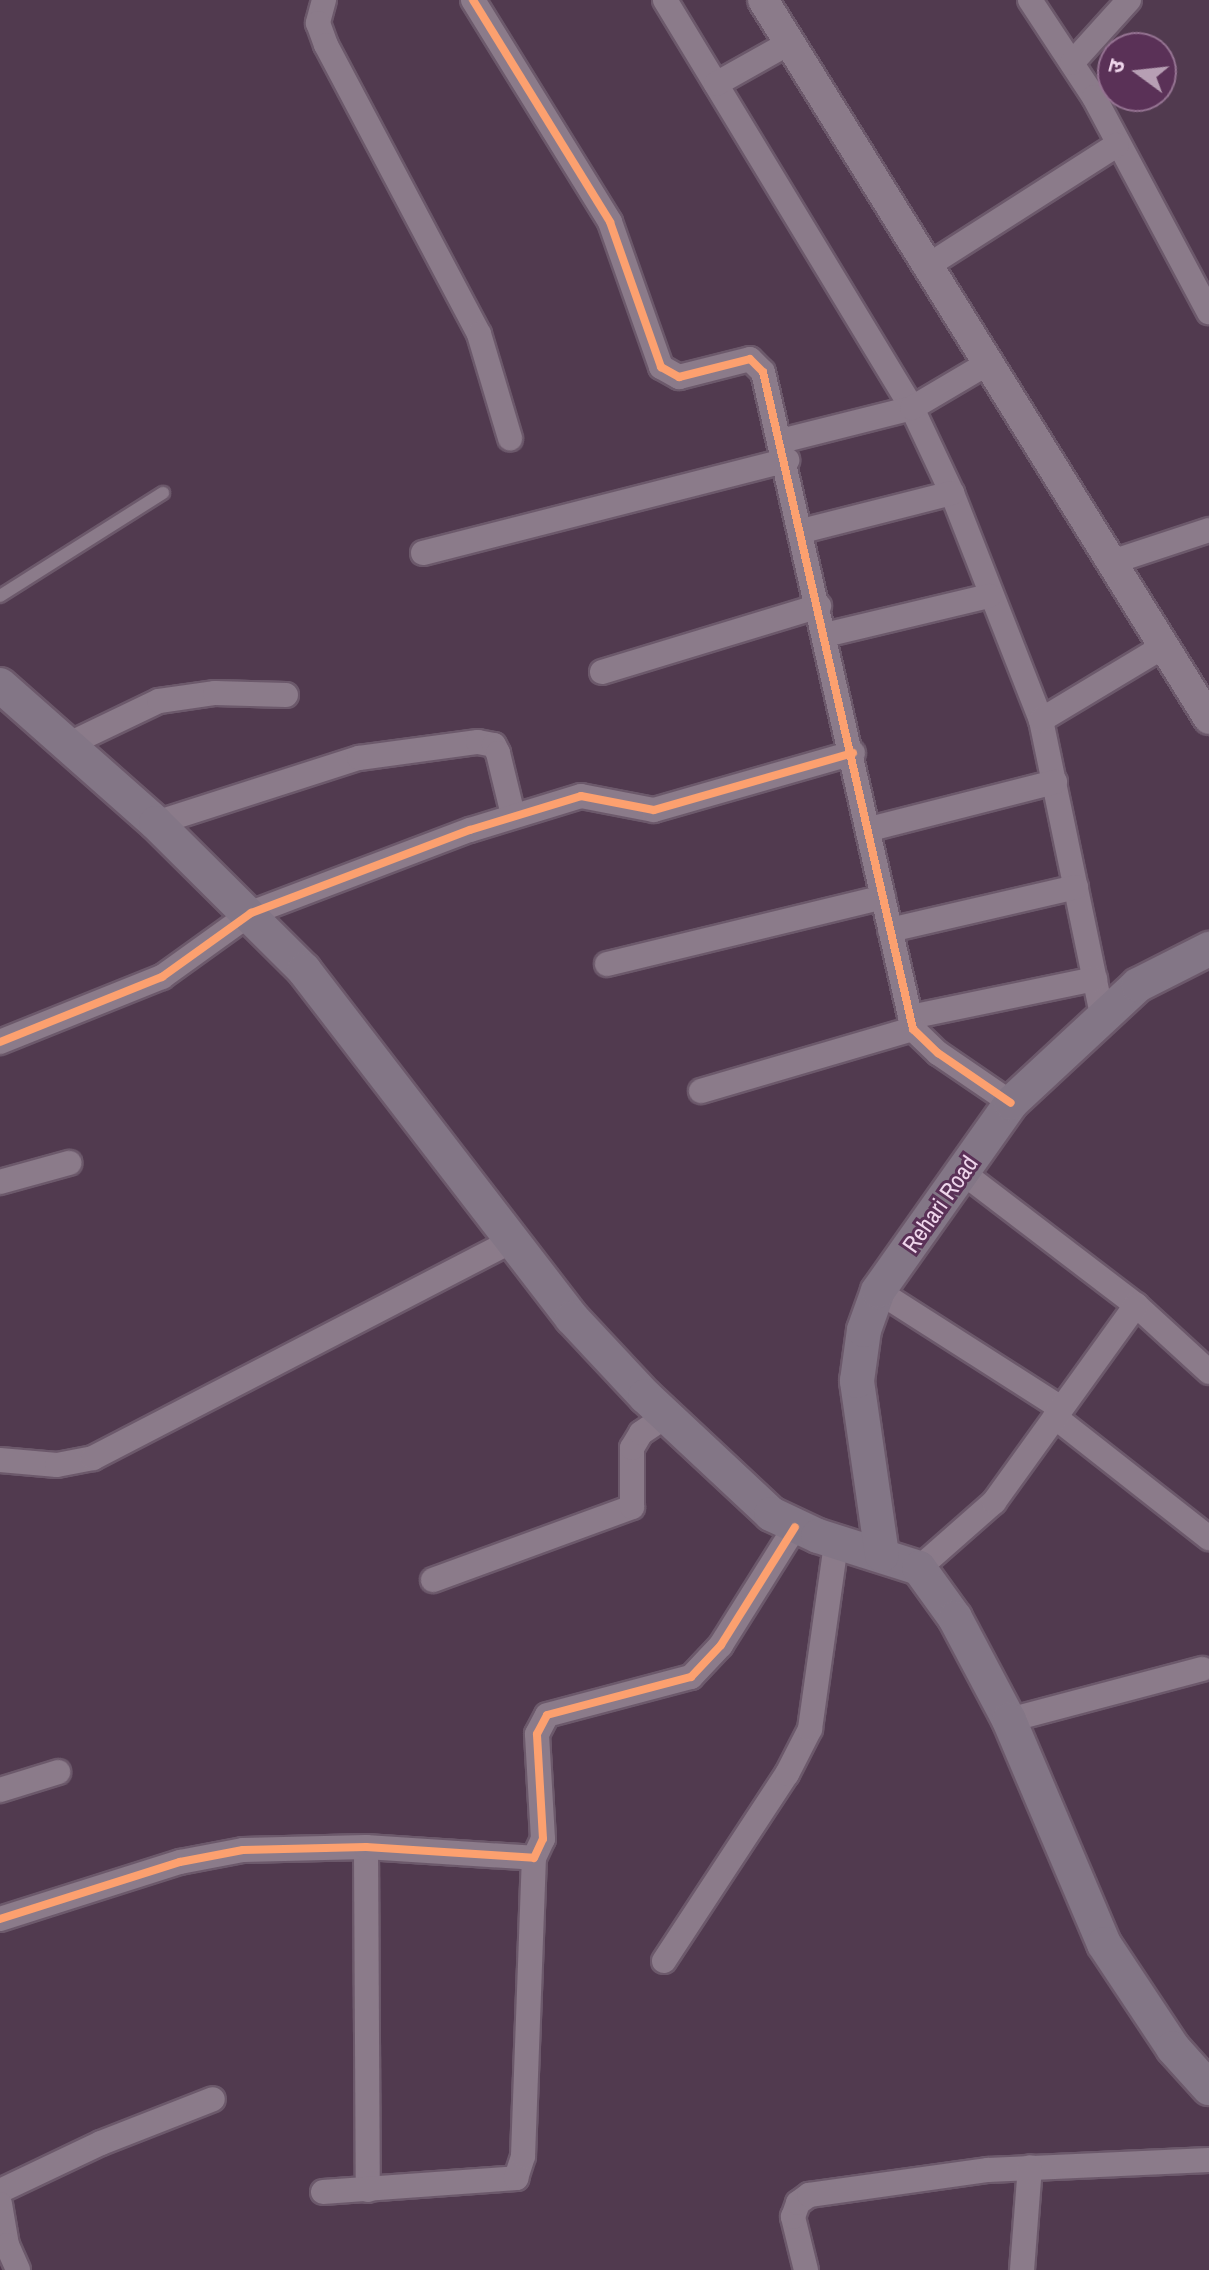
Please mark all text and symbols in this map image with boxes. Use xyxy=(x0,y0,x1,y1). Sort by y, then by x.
north arrow xyxy=(1097,32,1177,112)
text: उ xyxy=(1100,56,1132,76)
street label: Rehari Road xyxy=(896,1150,984,1258)

